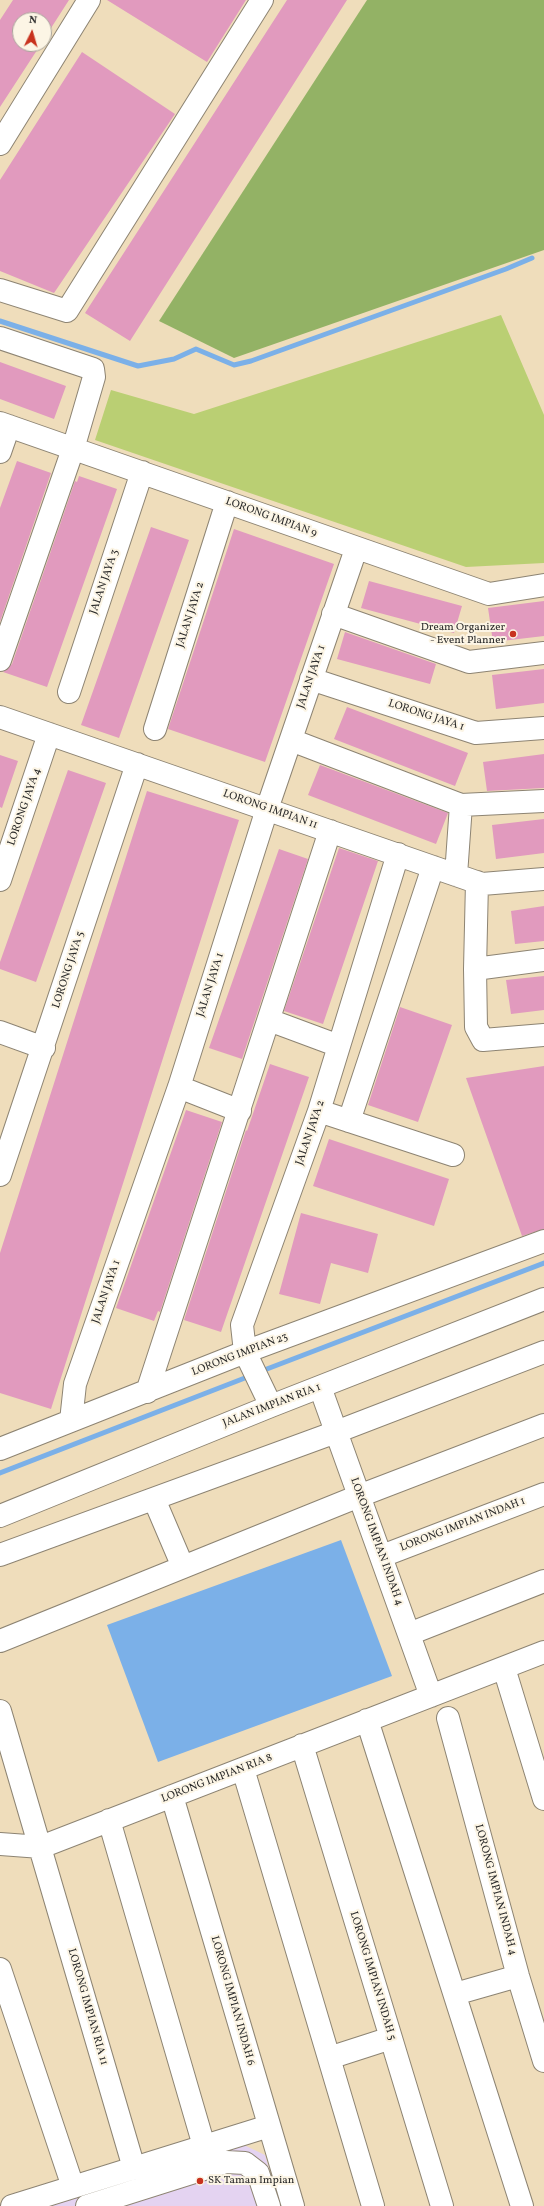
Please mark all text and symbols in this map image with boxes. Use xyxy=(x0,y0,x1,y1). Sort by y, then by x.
north arrow xyxy=(12,12,52,52)
text: N xyxy=(28,13,38,28)
street label: LORONG IMPIAN 9 xyxy=(223,495,319,541)
street label: JALAN JAYA 3 xyxy=(88,548,122,616)
street label: JALAN JAYA 2 xyxy=(174,581,208,649)
place label: Dream Organizer - Event Planner xyxy=(421,621,505,647)
marker: Dream Organizer - Event Planner xyxy=(508,629,518,639)
street label: JALAN JAYA 1 xyxy=(295,643,329,711)
street label: LORONG JAYA 1 xyxy=(386,698,466,734)
street label: LORONG JAYA 4 xyxy=(6,766,44,848)
street label: LORONG IMPIAN 11 xyxy=(221,788,319,832)
street label: LORONG JAYA 5 xyxy=(50,930,88,1010)
street label: JALAN JAYA 1 xyxy=(194,951,228,1019)
street label: JALAN JAYA 2 xyxy=(294,1099,328,1167)
street label: JALAN JAYA 1 xyxy=(90,1258,124,1326)
street label: LORONG IMPIAN 23 xyxy=(190,1331,290,1379)
street label: JALAN IMPIAN RIA 1 xyxy=(221,1381,323,1431)
street label: LORONG IMPIAN INDAH 4 xyxy=(347,1476,405,1608)
street label: LORONG IMPIAN INDAH 1 xyxy=(399,1495,527,1555)
street label: LORONG IMPIAN RIA 8 xyxy=(160,1752,274,1806)
street label: LORONG IMPIAN INDAH 4 xyxy=(471,1823,519,1957)
street label: LORONG IMPIAN INDAH 5 xyxy=(346,1910,398,2042)
street label: LORONG IMPIAN INDAH 6 xyxy=(207,1935,257,2067)
street label: LORONG IMPIAN RIA 11 xyxy=(64,1947,110,2067)
place label: SK Taman Impian xyxy=(208,2174,294,2188)
marker: SK Taman Impian xyxy=(195,2176,205,2186)

